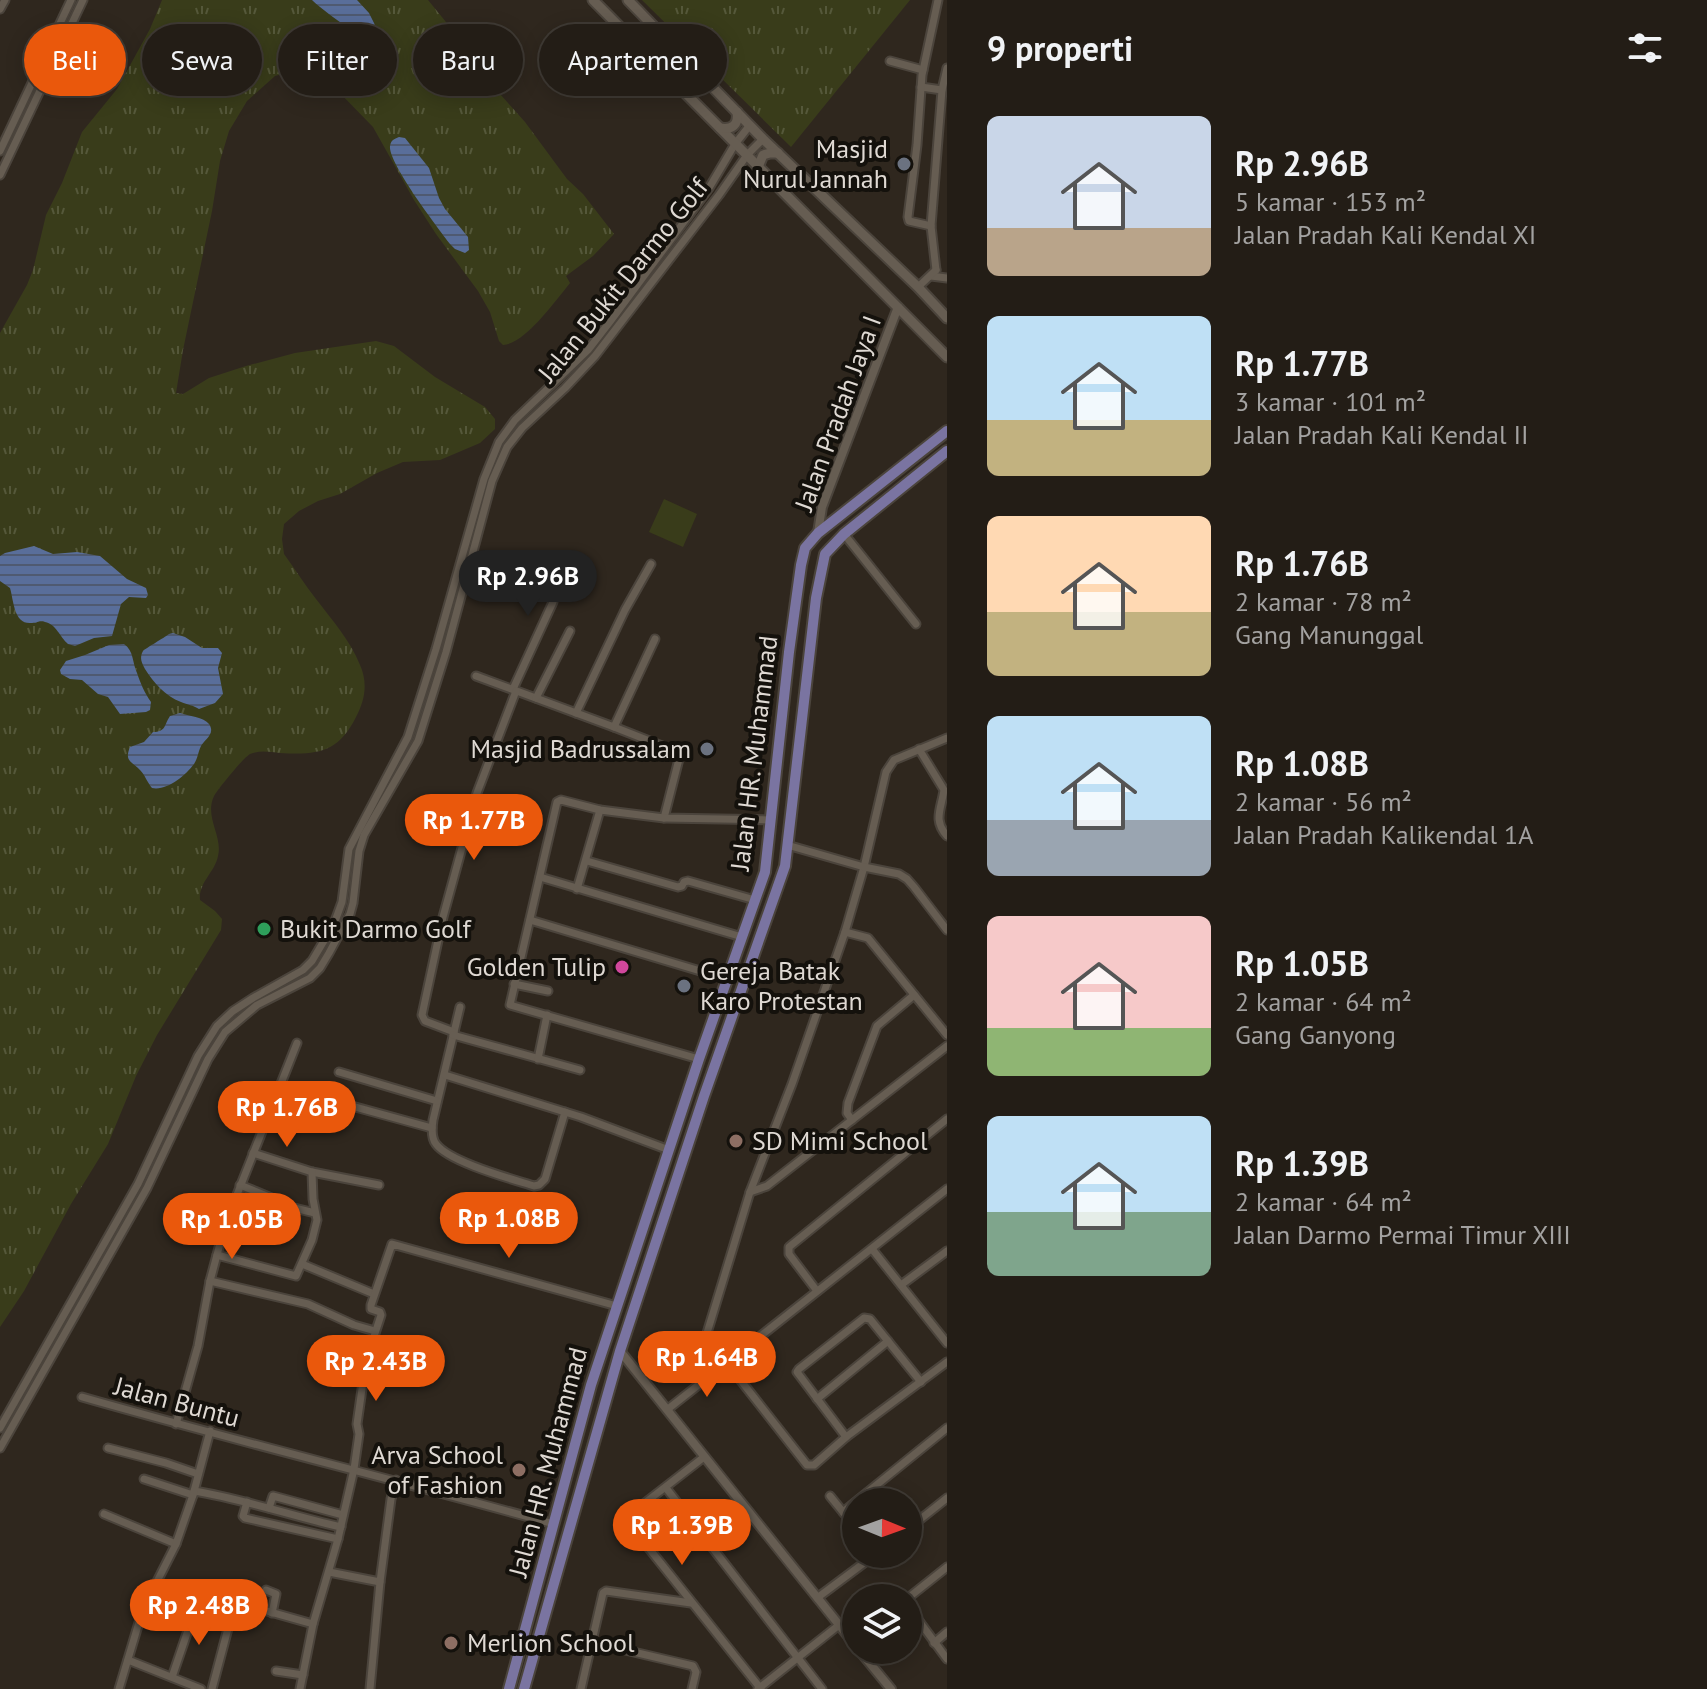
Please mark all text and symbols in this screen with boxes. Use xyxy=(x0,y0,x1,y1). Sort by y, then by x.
chip: Beli xyxy=(24,24,126,96)
chip: Sewa xyxy=(142,24,262,96)
chip: Filter xyxy=(278,24,397,96)
chip: Baru xyxy=(413,24,523,96)
chip: Apartemen xyxy=(539,24,727,96)
text: 9 properti xyxy=(987,26,1133,70)
icon: filters xyxy=(1623,26,1667,70)
place label: Masjid Nurul Jannah xyxy=(743,132,888,195)
text: Rp 2.96B xyxy=(1235,141,1369,185)
icon: home xyxy=(1051,148,1147,244)
marker: Masjid Nurul Jannah xyxy=(895,155,913,173)
street label: Jalan Bukit Darmo Golf xyxy=(530,170,716,389)
text: 5 kamar · 153 m² xyxy=(1235,185,1426,218)
text: Jalan Pradah Kali Kendal XI xyxy=(1235,218,1536,251)
street label: Jalan Pradah Jaya I xyxy=(787,311,888,516)
text: Rp 1.77B xyxy=(1235,341,1369,385)
icon: home xyxy=(1051,348,1147,444)
text: 3 kamar · 101 m² xyxy=(1235,385,1426,418)
text: Jalan Pradah Kali Kendal II xyxy=(1235,418,1529,451)
text: Rp 1.76B xyxy=(1235,541,1369,585)
icon: home xyxy=(1051,548,1147,644)
pin: Rp 2.96B xyxy=(445,550,611,618)
text: Rp 2.96B xyxy=(477,559,579,592)
text: 2 kamar · 78 m² xyxy=(1235,585,1412,618)
text: Gang Manunggal xyxy=(1235,618,1423,651)
street label: Jalan HR. Muhammad xyxy=(723,634,784,873)
place label: Masjid Badrussalam xyxy=(470,732,691,765)
marker: Masjid Badrussalam xyxy=(698,740,716,758)
text: Rp 1.08B xyxy=(1235,741,1369,785)
icon: home xyxy=(1051,748,1147,844)
text: 2 kamar · 56 m² xyxy=(1235,785,1412,818)
pin: Rp 1.77B xyxy=(391,794,557,862)
text: Rp 1.77B xyxy=(423,803,525,836)
text: Jalan Pradah Kalikendal 1A xyxy=(1235,818,1533,851)
place label: Bukit Darmo Golf xyxy=(280,912,473,945)
marker: Bukit Darmo Golf xyxy=(255,920,273,938)
text: Rp 1.05B xyxy=(1235,941,1369,985)
icon: home xyxy=(1051,948,1147,1044)
place label: Golden Tulip xyxy=(467,950,606,983)
place label: Gereja Batak Karo Protestan xyxy=(700,954,863,1017)
marker: Golden Tulip xyxy=(613,958,631,976)
marker: Gereja Batak Karo Protestan xyxy=(675,977,693,995)
text: 2 kamar · 64 m² xyxy=(1235,985,1412,1018)
text: Gang Ganyong xyxy=(1235,1018,1396,1051)
pin: Rp 1.76B xyxy=(204,1081,370,1149)
text: Rp 1.76B xyxy=(236,1090,338,1123)
place label: SD Mimi School xyxy=(752,1124,928,1157)
marker: SD Mimi School xyxy=(727,1132,745,1150)
text: Rp 1.39B xyxy=(1235,1141,1369,1185)
icon: home xyxy=(1051,1148,1147,1244)
text: 2 kamar · 64 m² xyxy=(1235,1185,1412,1218)
pin: Rp 1.08B xyxy=(426,1192,592,1260)
pin: Rp 1.05B xyxy=(149,1193,315,1261)
text: Rp 1.08B xyxy=(458,1201,560,1234)
text: Rp 1.05B xyxy=(181,1202,283,1235)
text: Jalan Darmo Permai Timur XIII xyxy=(1235,1218,1571,1251)
pin: Rp 1.64B xyxy=(624,1331,790,1399)
pin: Rp 2.43B xyxy=(293,1335,459,1403)
text: Rp 1.64B xyxy=(656,1340,758,1373)
street label: Jalan HR. Muhammad xyxy=(501,1343,594,1581)
text: Rp 2.43B xyxy=(325,1344,427,1377)
street label: Jalan Buntu xyxy=(110,1369,243,1434)
place label: Arva School of Fashion xyxy=(371,1438,503,1501)
marker: Arva School of Fashion xyxy=(510,1461,528,1479)
north arrow xyxy=(842,1488,922,1568)
map controls xyxy=(842,1488,922,1664)
pin: Rp 1.39B xyxy=(599,1499,765,1567)
text: Rp 1.39B xyxy=(631,1508,733,1541)
pin: Rp 2.48B xyxy=(116,1579,282,1647)
button: layers xyxy=(842,1584,922,1664)
text: Rp 2.48B xyxy=(148,1588,250,1621)
place label: Merlion School xyxy=(467,1626,635,1659)
marker: Merlion School xyxy=(442,1634,460,1652)

